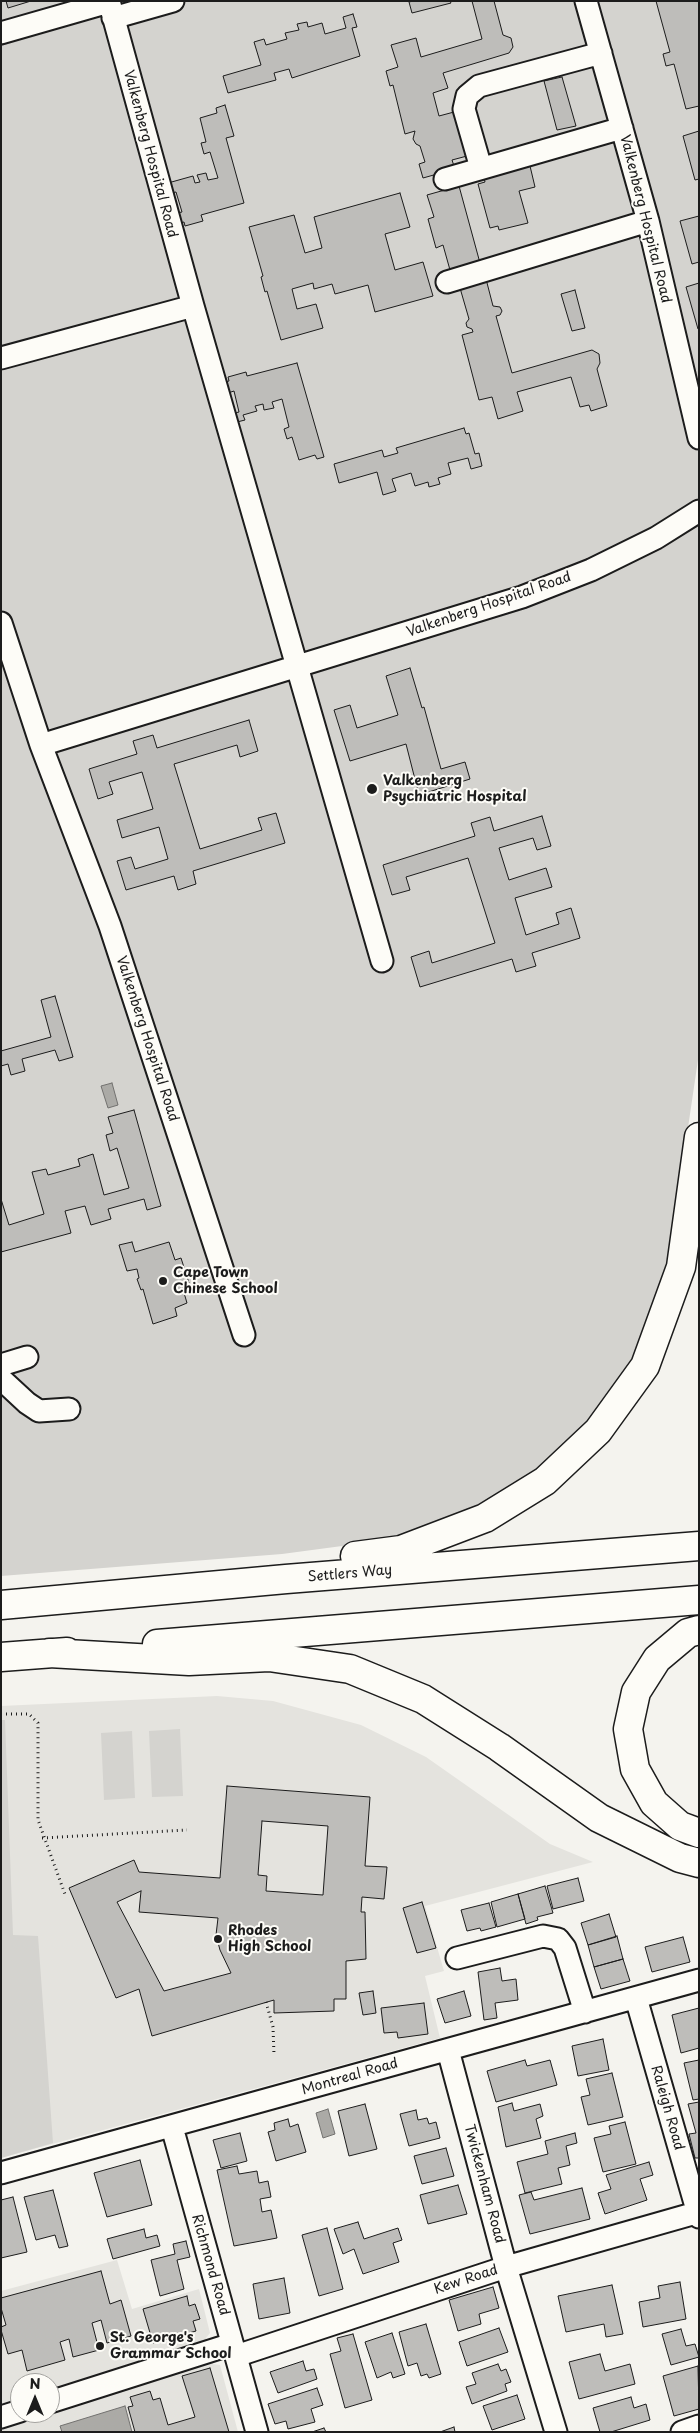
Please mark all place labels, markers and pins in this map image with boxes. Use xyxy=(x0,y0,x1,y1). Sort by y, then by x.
place label: Valkenberg Psychiatric Hospital xyxy=(383,773,526,806)
marker: Valkenberg Psychiatric Hospital xyxy=(365,782,379,796)
place label: Cape Town Chinese School xyxy=(173,1265,278,1298)
marker: Cape Town Chinese School xyxy=(157,1275,169,1287)
place label: Rhodes High School xyxy=(228,1923,311,1955)
marker: Rhodes High School xyxy=(212,1933,224,1945)
place label: St. George's Grammar School xyxy=(110,2330,232,2362)
marker: St. George's Grammar School xyxy=(94,2340,106,2352)

